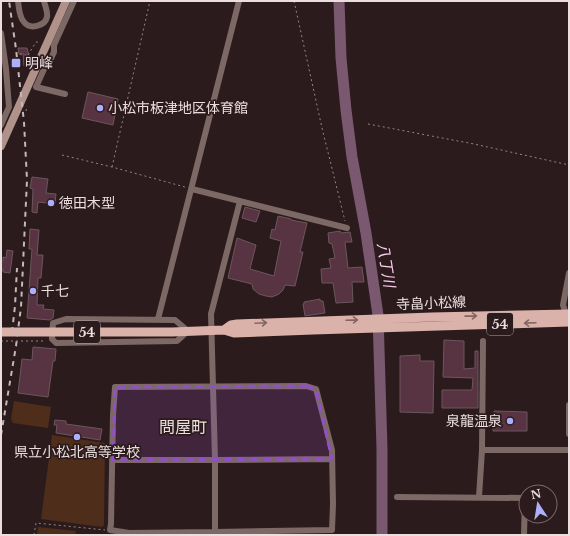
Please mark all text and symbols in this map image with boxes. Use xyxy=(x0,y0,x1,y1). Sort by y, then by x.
place label: 明峰 xyxy=(25,54,53,72)
marker: 明峰 xyxy=(10,57,22,69)
place label: 小松市板津地区体育館 xyxy=(108,99,248,117)
marker: 小松市板津地区体育館 xyxy=(95,103,105,113)
place label: 徳田木型 xyxy=(59,194,115,212)
marker: 徳田木型 xyxy=(46,198,56,208)
water label: 八丁川 xyxy=(374,241,400,291)
place label: 千七 xyxy=(41,282,69,300)
marker: 千七 xyxy=(28,286,38,296)
street label: 寺畠小松線 xyxy=(396,293,466,313)
one-way arrow xyxy=(464,312,477,320)
road number: 54 xyxy=(487,313,513,335)
one-way arrow xyxy=(345,316,358,323)
one-way arrow xyxy=(254,320,267,327)
one-way arrow xyxy=(524,320,537,327)
road number: 54 xyxy=(74,321,100,343)
place label: 泉龍温泉 xyxy=(446,412,502,430)
marker: 泉龍温泉 xyxy=(505,416,515,426)
district label: 問屋町 xyxy=(159,417,207,437)
marker: 県立小松北高等学校 xyxy=(72,432,82,442)
place label: 県立小松北高等学校 xyxy=(14,443,140,461)
north arrow xyxy=(518,484,558,524)
text: N xyxy=(529,486,543,502)

